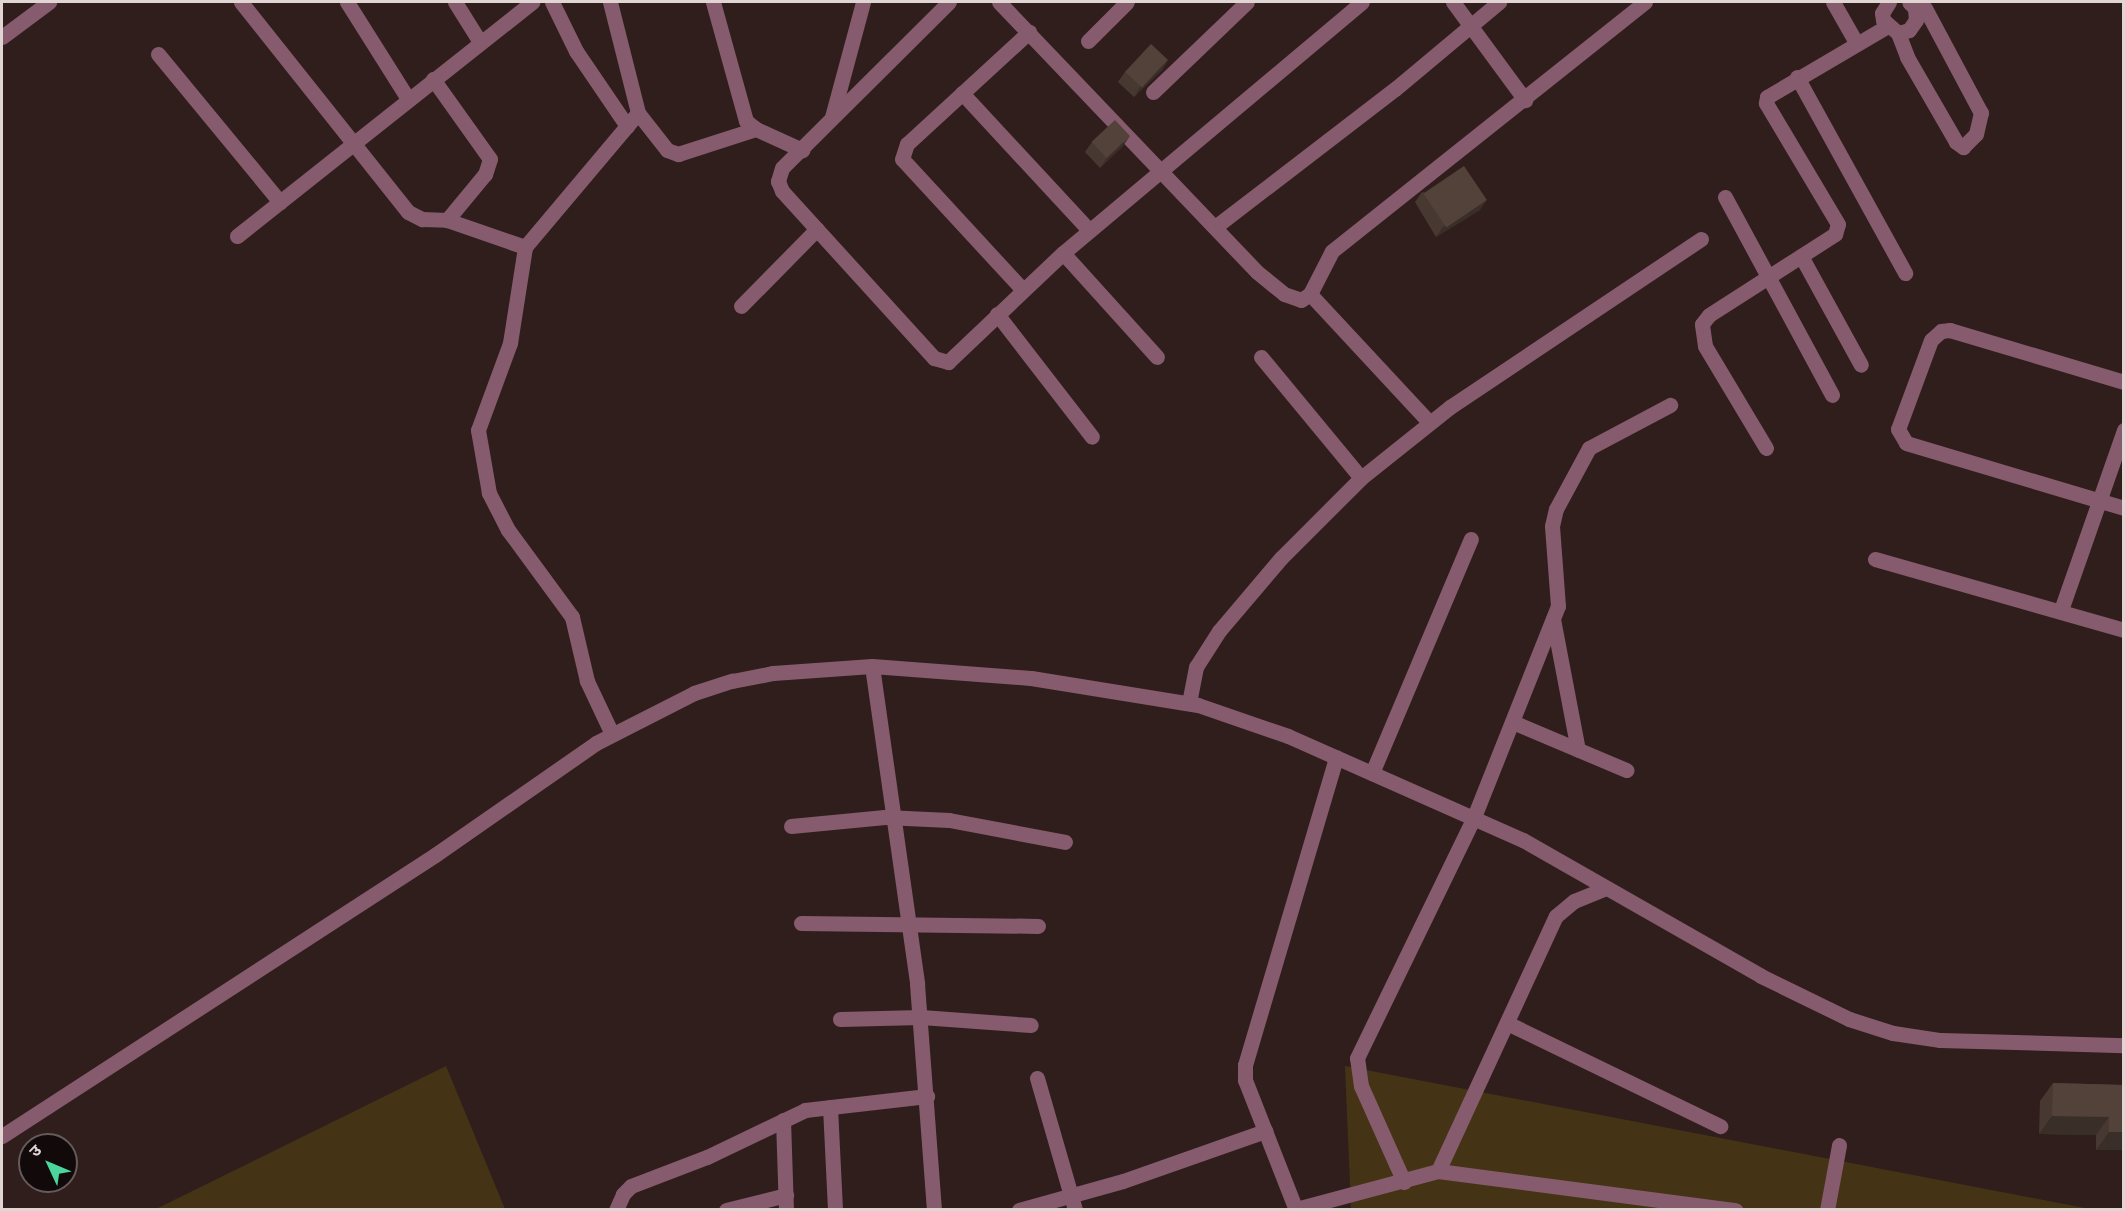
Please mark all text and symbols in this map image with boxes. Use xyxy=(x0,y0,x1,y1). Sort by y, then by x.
north arrow xyxy=(18,1133,78,1193)
text: उ xyxy=(26,1142,46,1162)

